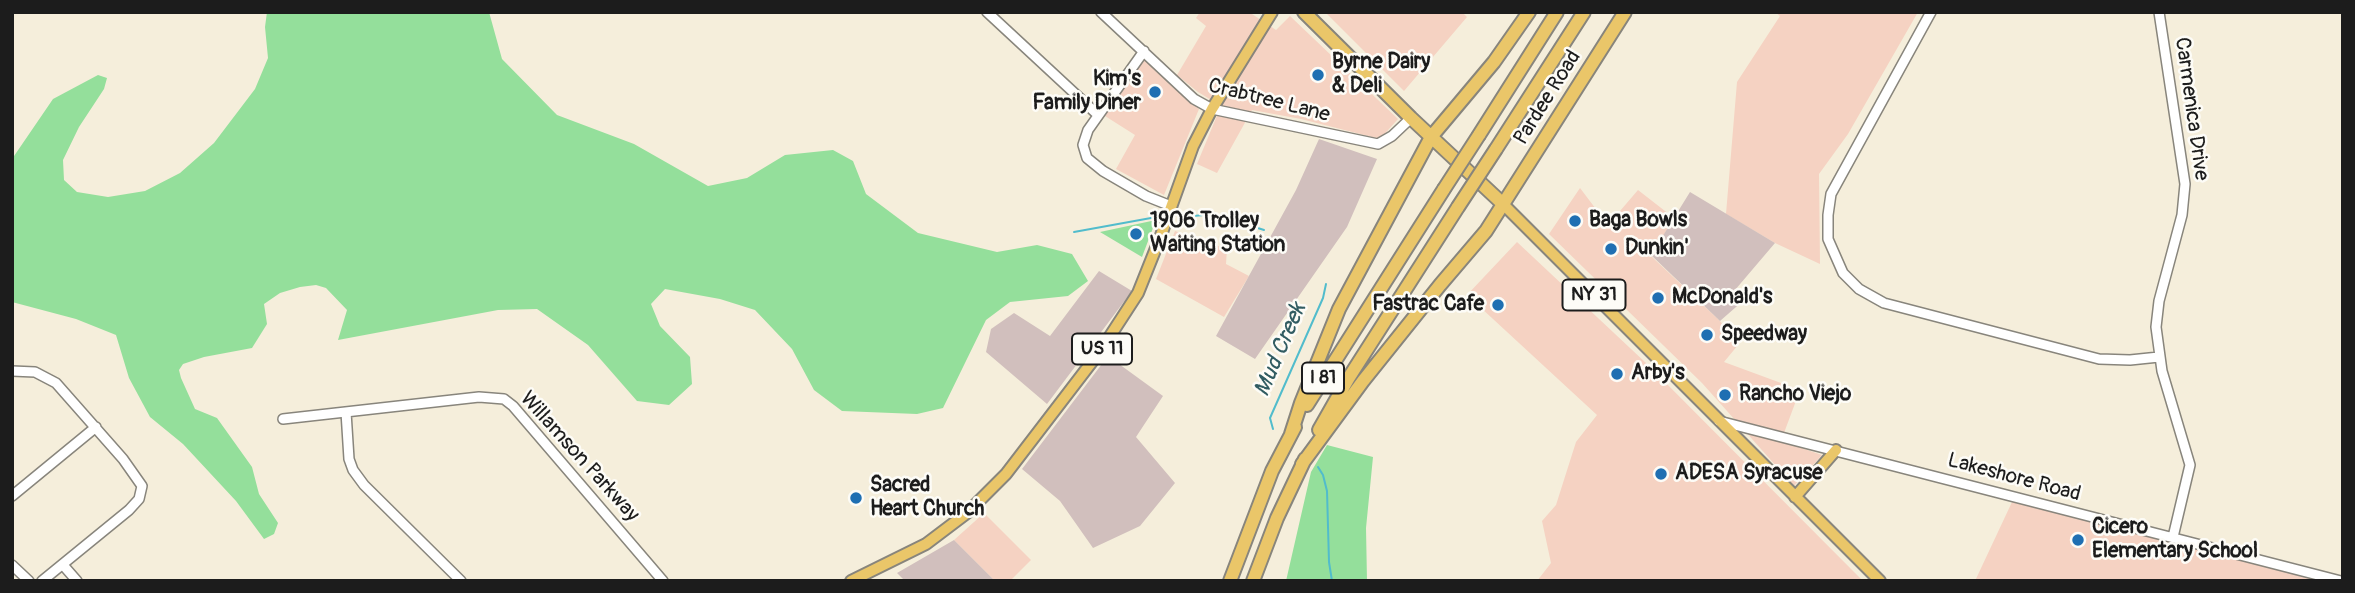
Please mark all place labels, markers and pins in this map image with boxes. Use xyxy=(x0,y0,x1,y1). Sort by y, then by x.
place label: Byrne Dairy & Deli xyxy=(1332,50,1430,100)
place label: Kim's Family Diner xyxy=(1033,67,1141,117)
marker: Byrne Dairy & Deli xyxy=(1310,67,1326,83)
marker: Kim's Family Diner xyxy=(1147,84,1163,100)
place label: Baga Bowls xyxy=(1589,208,1687,234)
place label: 1906 Trolley Waiting Station xyxy=(1150,209,1285,259)
marker: Baga Bowls xyxy=(1567,213,1583,229)
marker: 1906 Trolley Waiting Station xyxy=(1128,226,1144,242)
place label: Dunkin' xyxy=(1625,236,1689,262)
marker: Dunkin' xyxy=(1603,241,1619,257)
place label: McDonald's xyxy=(1672,285,1773,311)
marker: McDonald's xyxy=(1650,290,1666,306)
place label: Fastrac Cafe xyxy=(1372,292,1484,318)
marker: Fastrac Cafe xyxy=(1490,297,1506,313)
place label: Speedway xyxy=(1721,322,1807,348)
marker: Speedway xyxy=(1699,327,1715,343)
place label: Arby's xyxy=(1631,361,1685,387)
marker: Arby's xyxy=(1609,366,1625,382)
place label: Rancho Viejo xyxy=(1739,382,1851,408)
marker: Rancho Viejo xyxy=(1717,387,1733,403)
place label: ADESA Syracuse xyxy=(1675,461,1823,487)
marker: ADESA Syracuse xyxy=(1653,466,1669,482)
place label: Sacred Heart Church xyxy=(870,473,984,523)
marker: Sacred Heart Church xyxy=(848,490,864,506)
place label: Cicero Elementary School xyxy=(2092,515,2258,565)
marker: Cicero Elementary School xyxy=(2070,532,2086,548)

